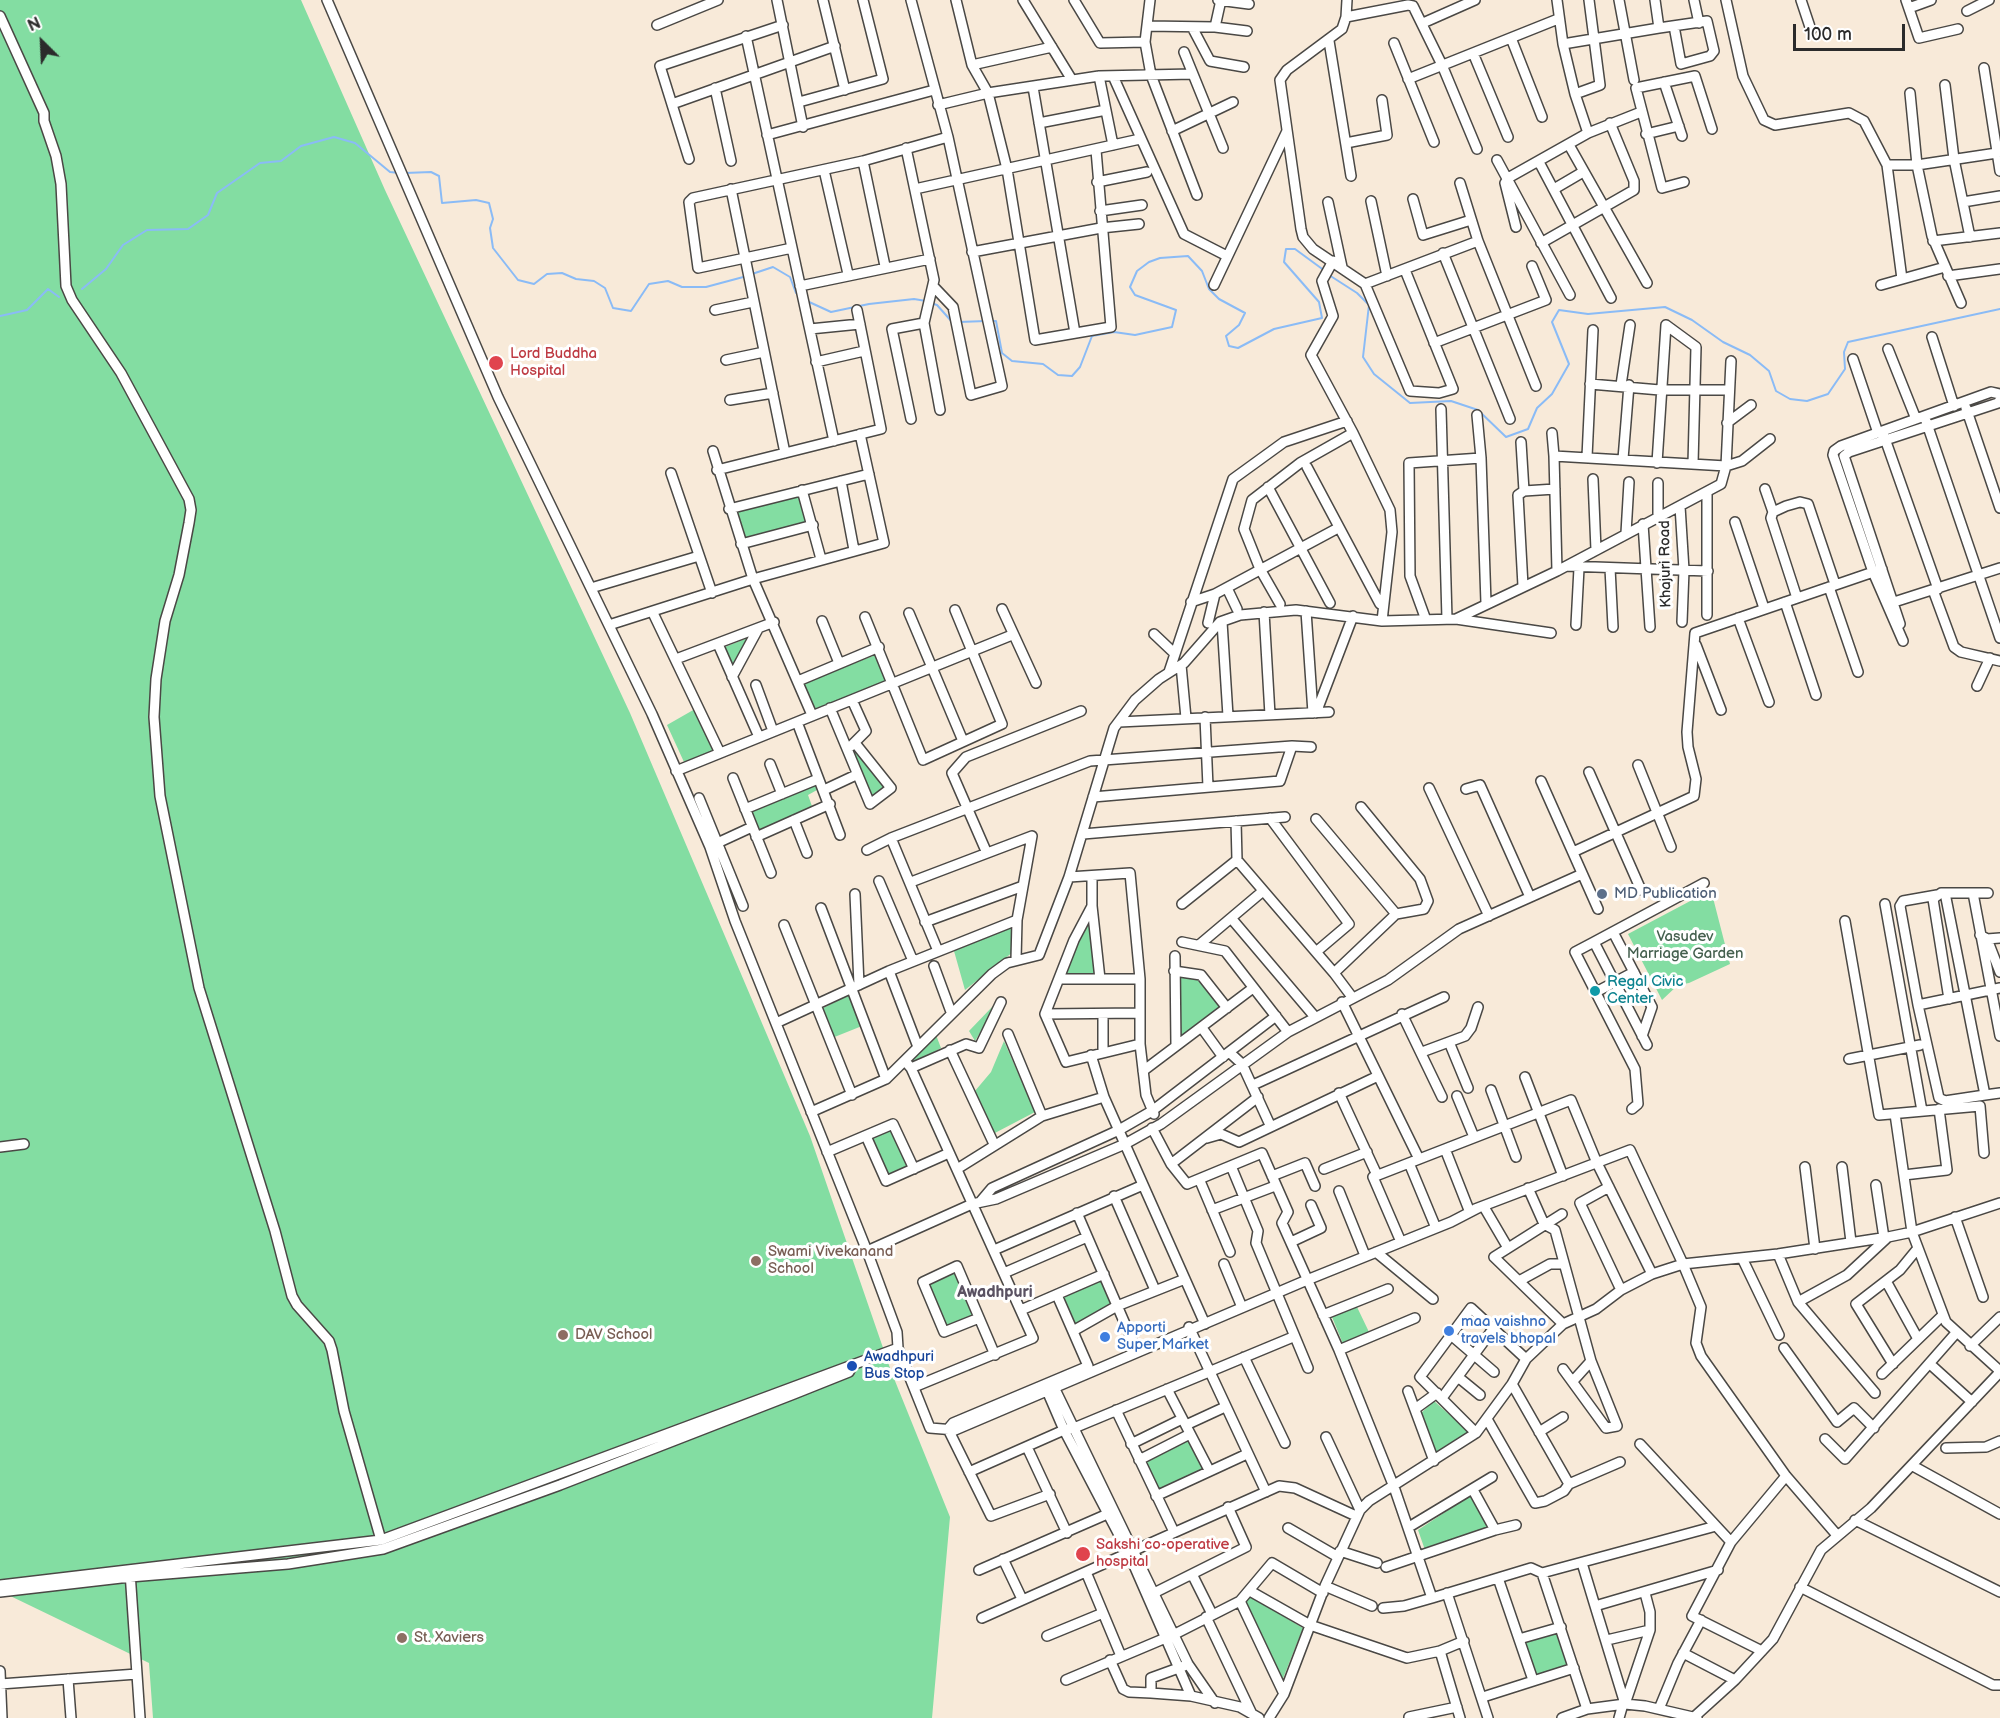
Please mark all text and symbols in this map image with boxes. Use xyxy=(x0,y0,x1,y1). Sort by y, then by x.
north arrow xyxy=(12,12,72,72)
scale bar xyxy=(1796,12,1908,50)
text: N xyxy=(25,14,44,36)
text: 100 m xyxy=(1804,24,1852,45)
place label: Lord Buddha Hospital xyxy=(510,345,597,380)
marker: Lord Buddha Hospital xyxy=(487,354,505,372)
street label: Khajuri Road xyxy=(1656,520,1676,608)
place label: MD Publication xyxy=(1614,885,1717,903)
marker: MD Publication xyxy=(1595,887,1609,901)
park label: Vasudev Marriage Garden xyxy=(1627,928,1743,963)
place label: Regal Civic Center xyxy=(1607,973,1683,1008)
marker: Regal Civic Center xyxy=(1588,984,1602,998)
place label: Swami Vivekanand School xyxy=(768,1243,893,1278)
marker: Swami Vivekanand School xyxy=(749,1254,763,1268)
district label: Awadhpuri xyxy=(957,1283,1033,1303)
place label: maa vaishno travels bhopal xyxy=(1461,1313,1556,1348)
place label: Apporti Super Market xyxy=(1117,1319,1209,1354)
marker: maa vaishno travels bhopal xyxy=(1442,1324,1456,1338)
place label: DAV School xyxy=(575,1326,652,1344)
marker: DAV School xyxy=(556,1328,570,1342)
marker: Apporti Super Market xyxy=(1098,1330,1112,1344)
place label: Awadhpuri Bus Stop xyxy=(864,1348,934,1383)
marker: Awadhpuri Bus Stop xyxy=(845,1359,859,1373)
place label: Sakshi co-operative hospital xyxy=(1096,1536,1229,1571)
marker: Sakshi co-operative hospital xyxy=(1074,1545,1092,1563)
place label: St. Xaviers xyxy=(414,1629,484,1647)
marker: St. Xaviers xyxy=(395,1631,409,1645)

